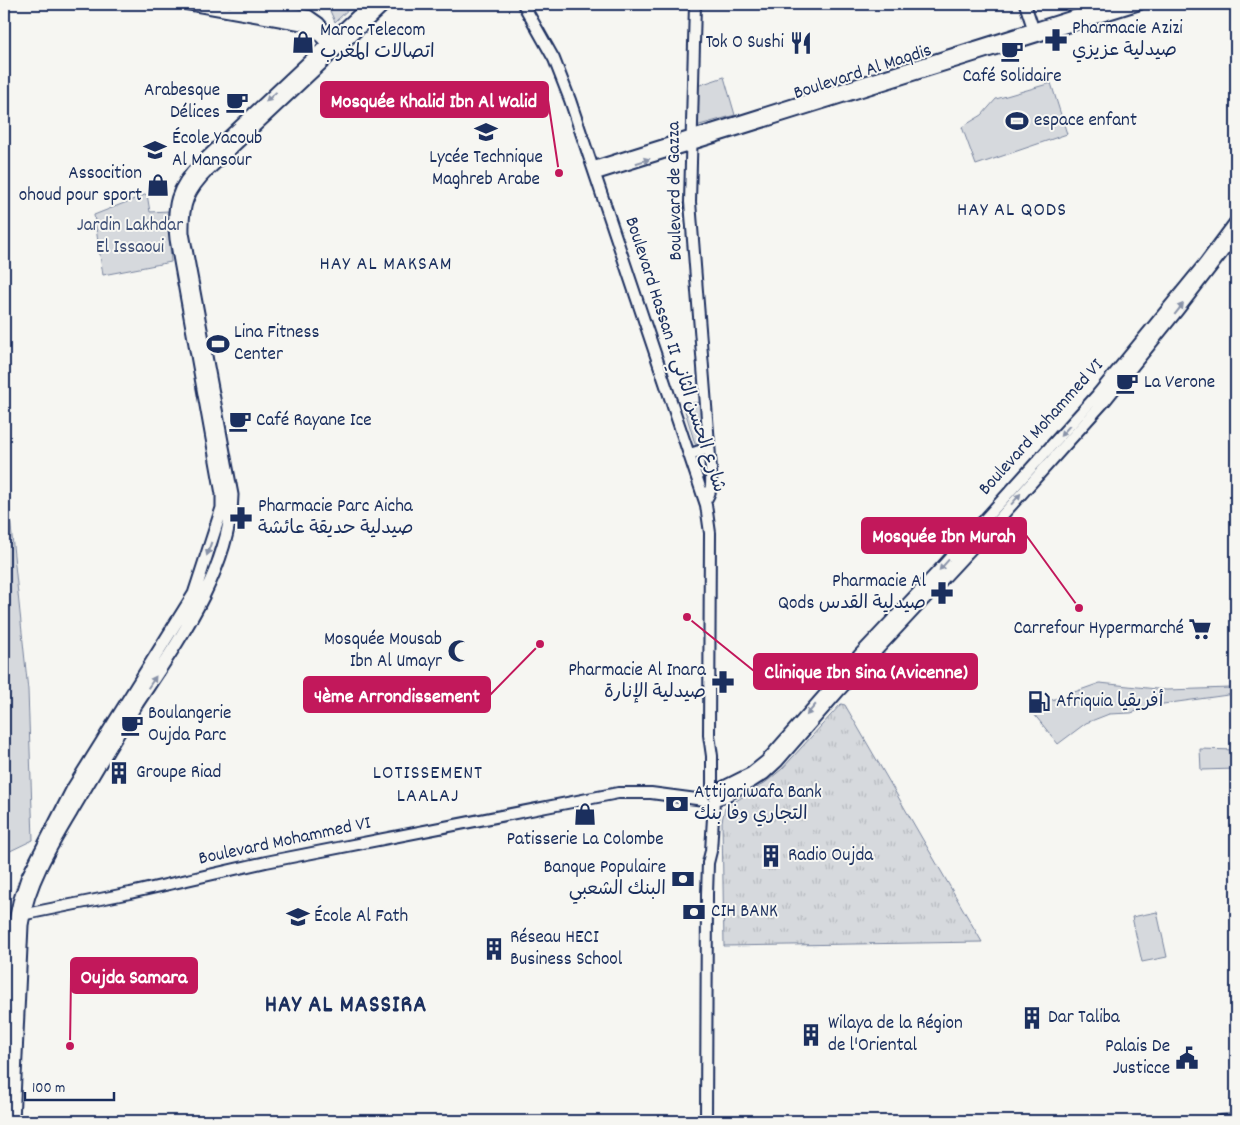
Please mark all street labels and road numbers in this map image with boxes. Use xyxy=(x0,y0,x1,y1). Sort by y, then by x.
street label: Boulevard Al Maqdis xyxy=(790,38,936,108)
street label: Boulevard de Gazza xyxy=(661,120,691,261)
street label: Boulevard Hassan II شارع الحسن الثاني xyxy=(617,214,731,496)
street label: Boulevard Mohammed VI xyxy=(973,354,1111,502)
street label: Boulevard Mohammed VI xyxy=(196,811,374,873)

